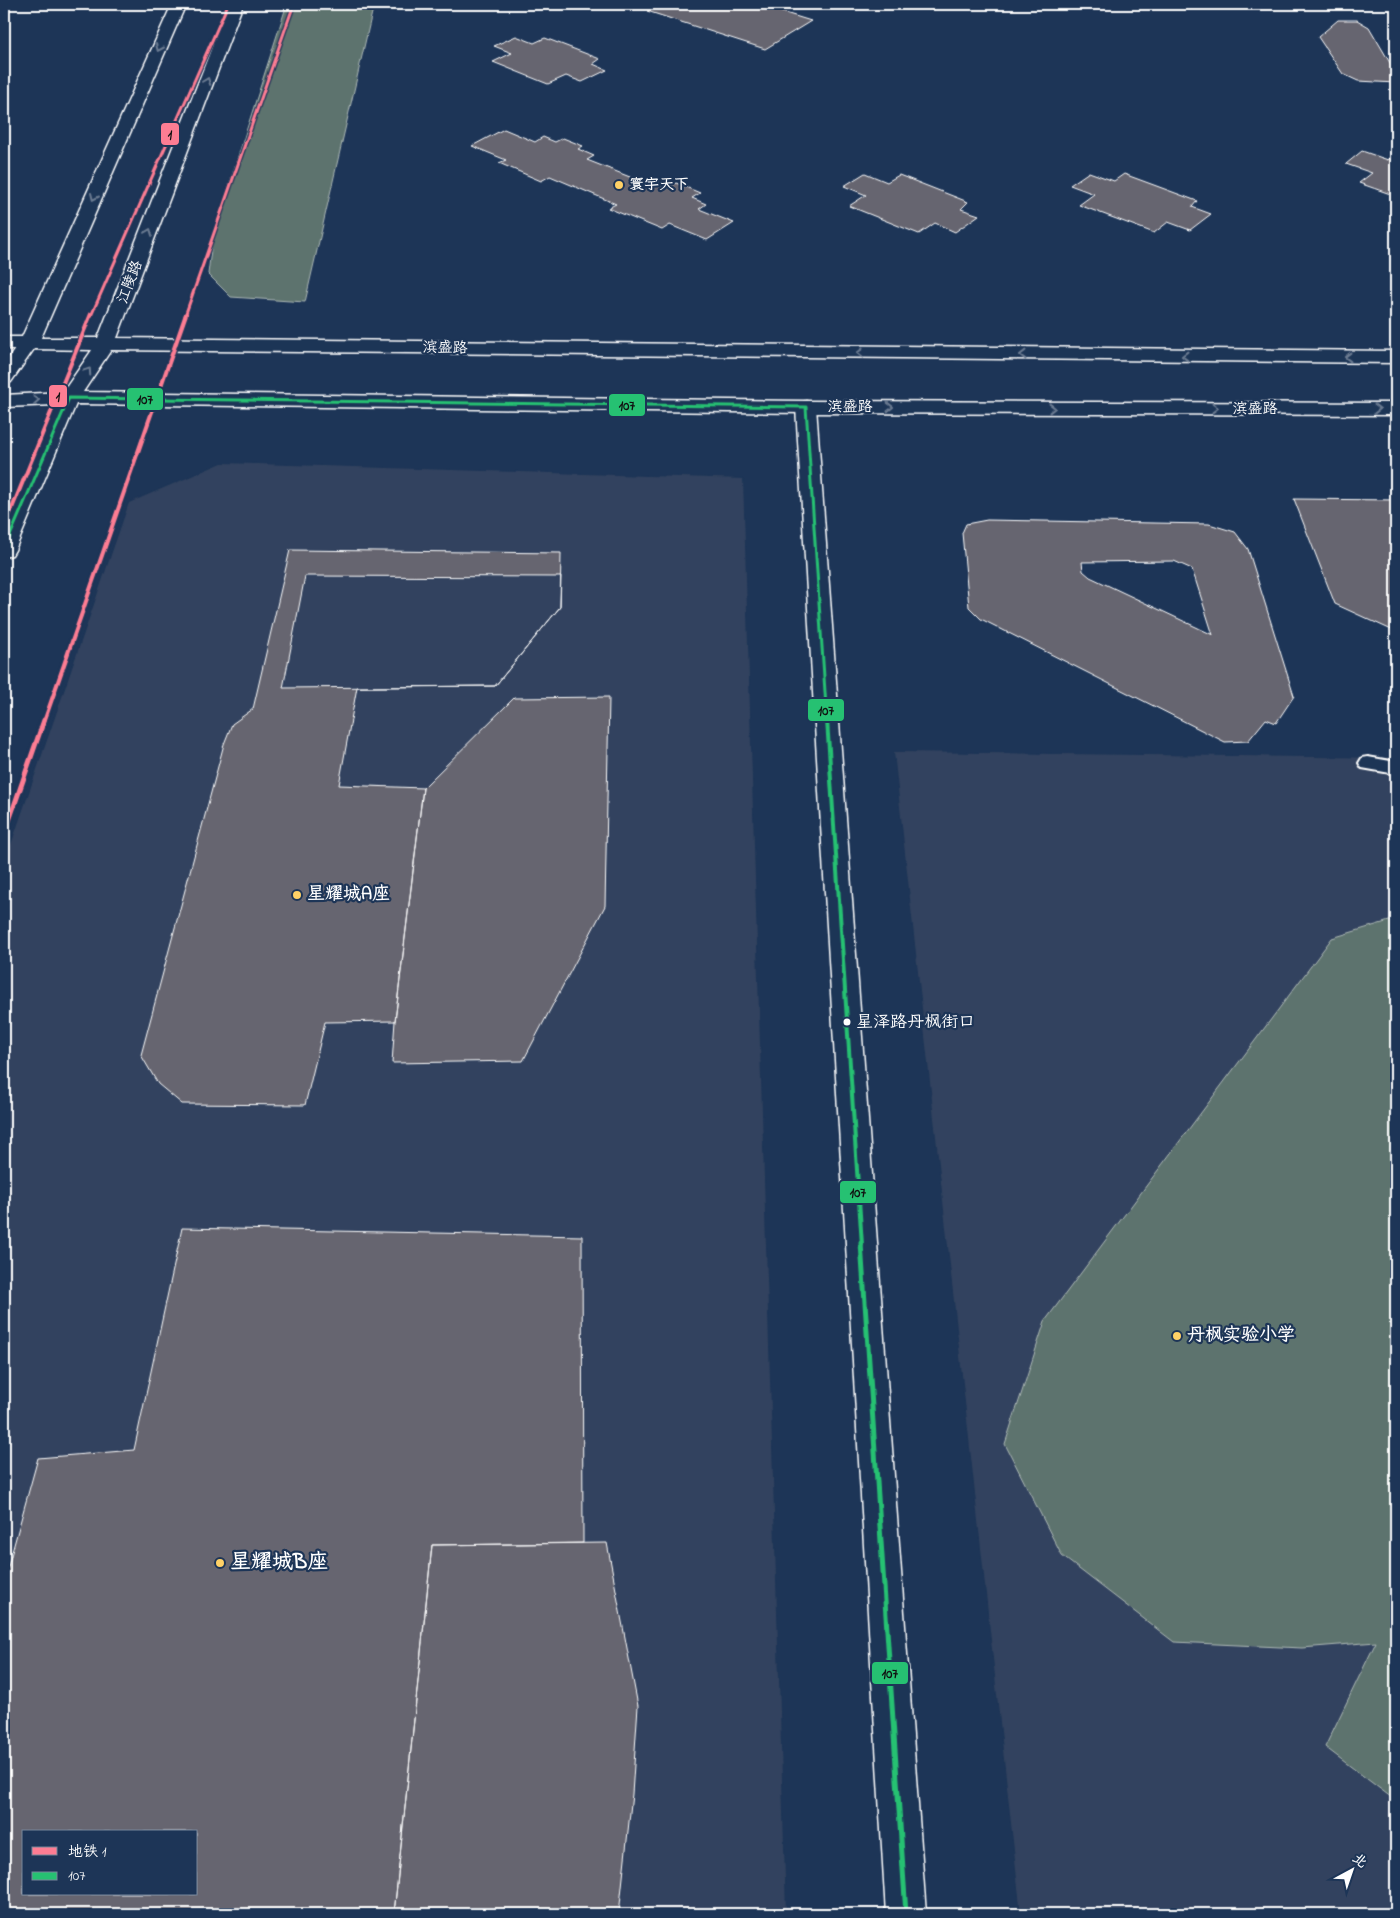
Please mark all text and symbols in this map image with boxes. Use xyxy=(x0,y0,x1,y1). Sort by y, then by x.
one-way arrow xyxy=(155,43,166,52)
one-way arrow xyxy=(201,77,211,85)
line badge: 1 xyxy=(160,122,180,146)
text: 1 xyxy=(168,125,173,146)
place label: 寰宇天下 xyxy=(629,174,689,196)
marker: 寰宇天下 xyxy=(613,179,625,191)
one-way arrow xyxy=(89,192,100,201)
one-way arrow xyxy=(143,229,153,237)
street label: 江陵路 xyxy=(112,257,148,307)
street label: 滨盛路 xyxy=(422,337,468,359)
one-way arrow xyxy=(856,348,864,358)
one-way arrow xyxy=(1018,350,1026,360)
one-way arrow xyxy=(1181,351,1188,361)
one-way arrow xyxy=(1343,351,1351,362)
one-way arrow xyxy=(82,367,91,376)
line badge: 1 xyxy=(48,384,68,408)
text: 1 xyxy=(56,387,61,408)
line badge: 107 xyxy=(126,387,164,411)
text: 107 xyxy=(137,390,153,411)
line badge: 107 xyxy=(608,393,646,417)
one-way arrow xyxy=(33,394,41,405)
text: 107 xyxy=(619,396,635,417)
street label: 滨盛路 xyxy=(827,396,873,418)
street label: 滨盛路 xyxy=(1232,398,1278,420)
one-way arrow xyxy=(886,402,894,412)
one-way arrow xyxy=(1048,403,1056,413)
one-way arrow xyxy=(1211,403,1219,414)
one-way arrow xyxy=(1374,404,1381,414)
line badge: 107 xyxy=(807,698,845,722)
text: 107 xyxy=(818,701,834,722)
place label: 星耀城A座 xyxy=(307,882,390,908)
marker: 星耀城A座 xyxy=(291,889,303,901)
place label: 星泽路丹枫街口 xyxy=(856,1010,975,1035)
marker: 星泽路丹枫街口 xyxy=(842,1017,852,1027)
line badge: 107 xyxy=(839,1180,877,1204)
text: 107 xyxy=(850,1183,866,1204)
place label: 丹枫实验小学 xyxy=(1187,1323,1295,1349)
marker: 丹枫实验小学 xyxy=(1171,1330,1183,1342)
place label: 星耀城B座 xyxy=(230,1548,328,1578)
marker: 星耀城B座 xyxy=(214,1557,226,1569)
line badge: 107 xyxy=(871,1661,909,1685)
text: 107 xyxy=(882,1664,898,1685)
legend xyxy=(22,1830,198,1896)
text: 地铁 1 xyxy=(68,1841,107,1863)
north arrow xyxy=(1328,1846,1378,1896)
text: 北 xyxy=(1347,1849,1372,1874)
text: 107 xyxy=(68,1865,85,1887)

